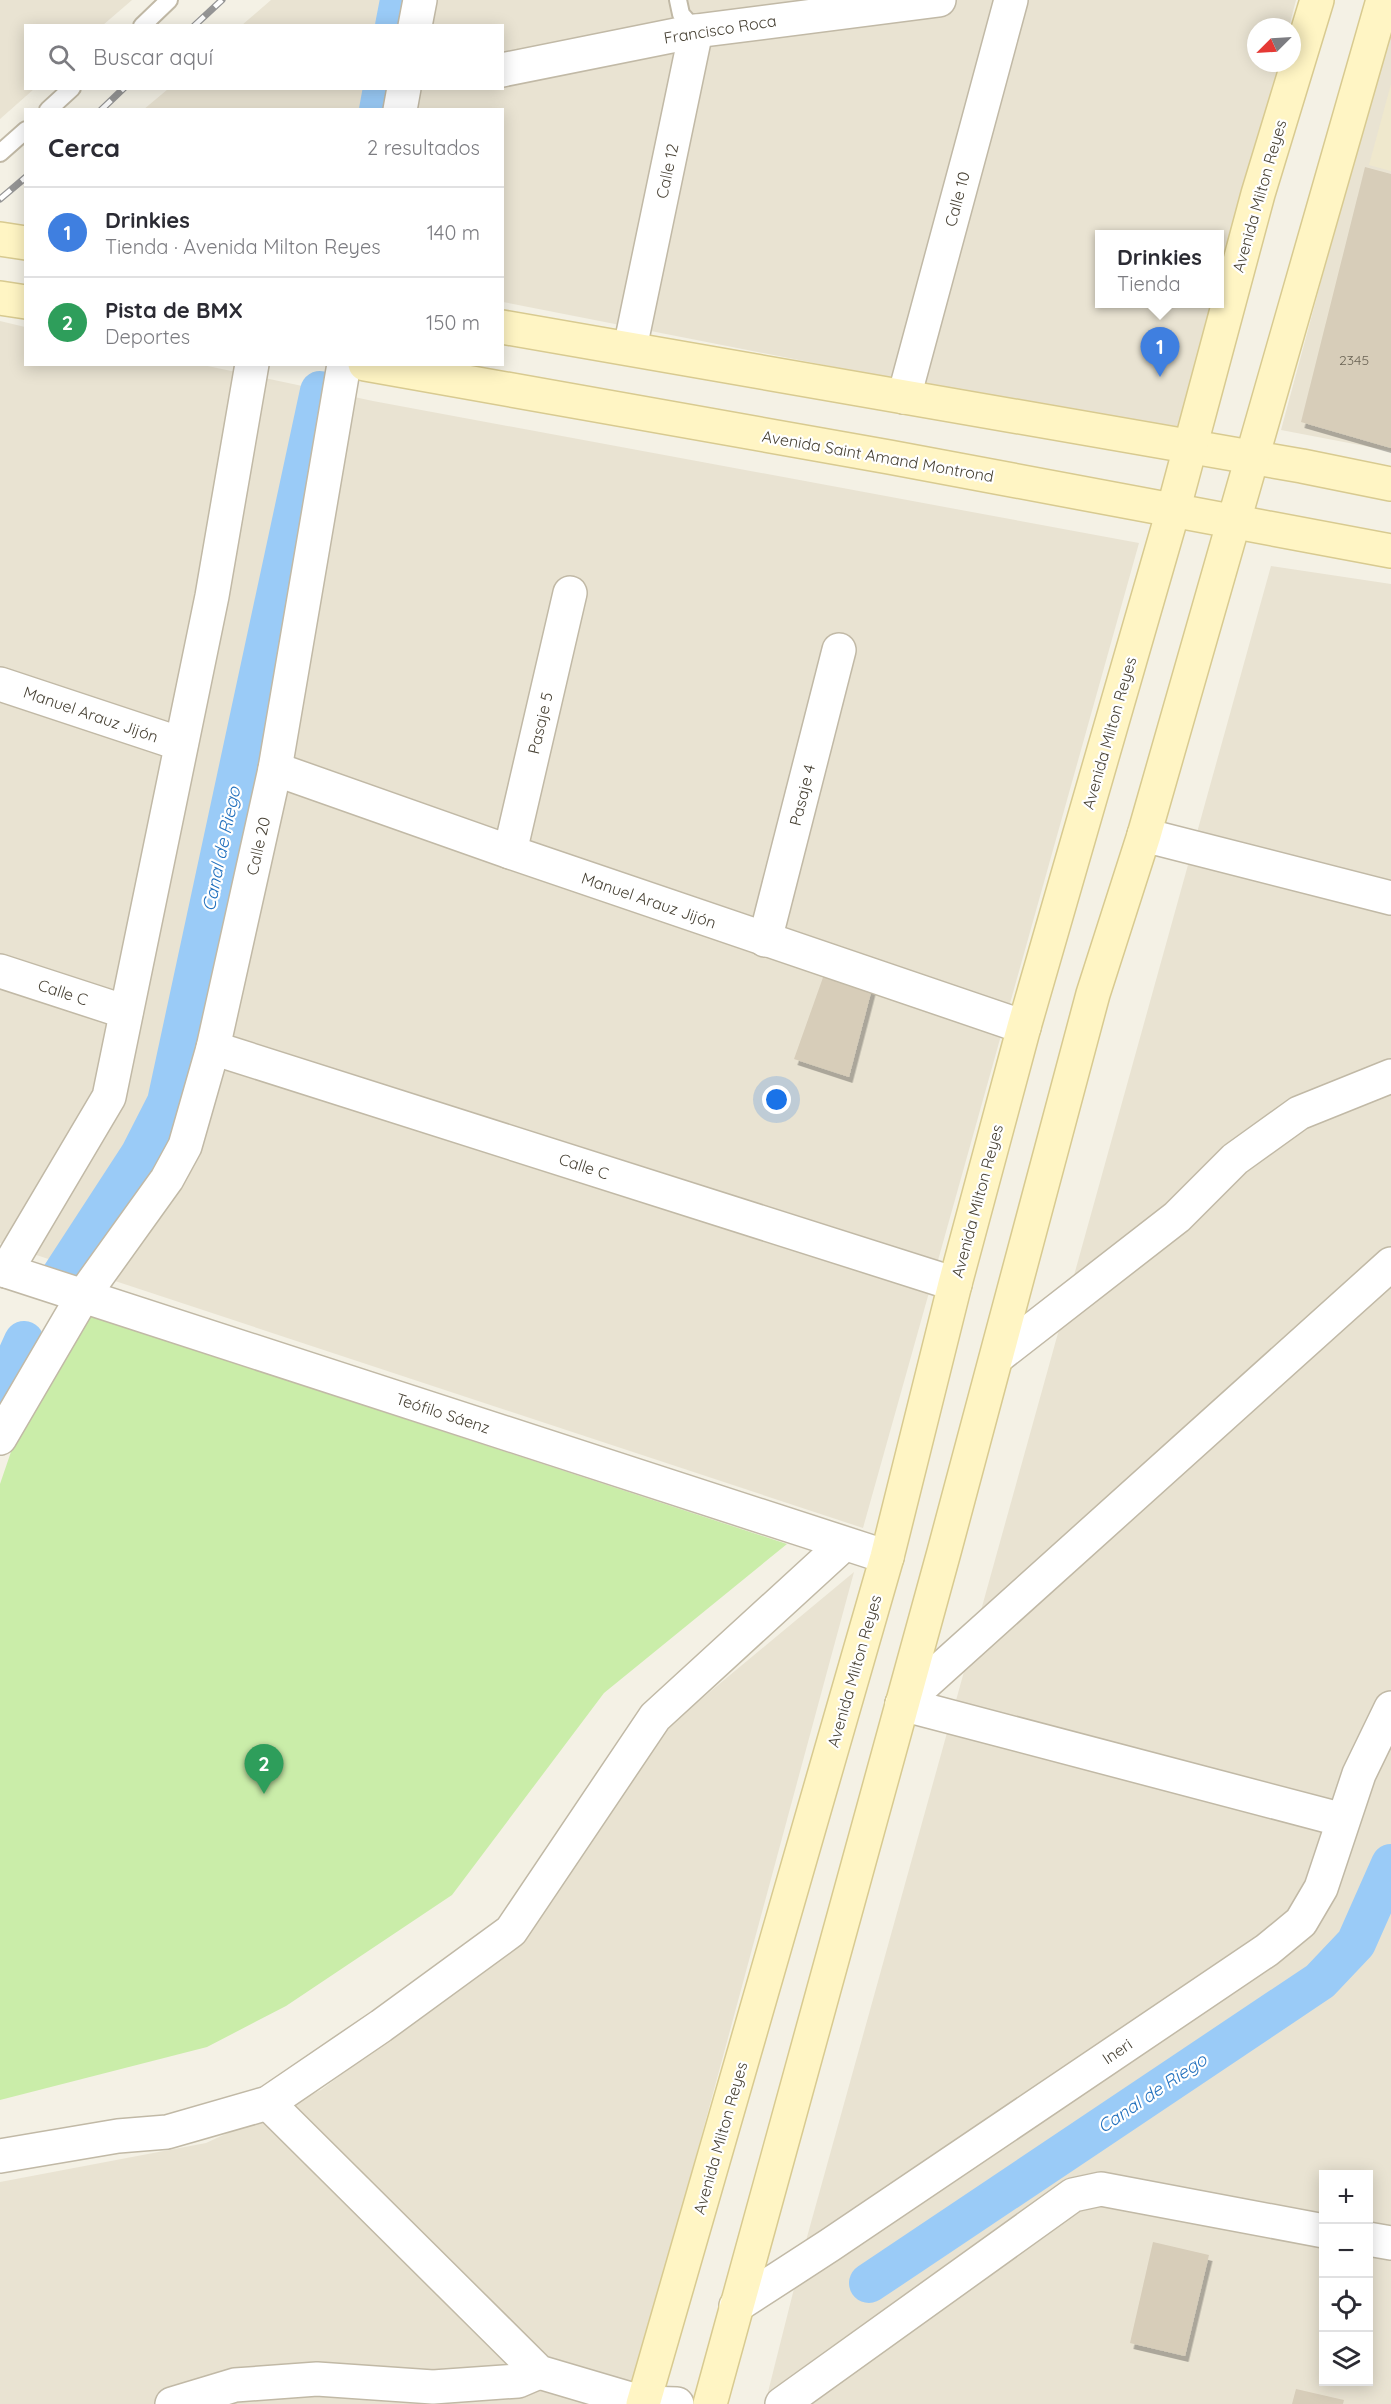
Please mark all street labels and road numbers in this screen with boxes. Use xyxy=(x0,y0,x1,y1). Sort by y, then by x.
street label: Francisco Roca xyxy=(662,10,778,48)
street label: Avenida Milton Reyes xyxy=(1228,117,1290,275)
street label: Calle 12 xyxy=(651,142,683,200)
street label: Calle 10 xyxy=(940,169,974,229)
street label: Avenida Saint Amand Montrond xyxy=(761,426,995,486)
street label: Avenida Milton Reyes xyxy=(1078,654,1140,812)
street label: Manuel Arauz Jijón xyxy=(21,682,161,746)
street label: Pasaje 5 xyxy=(523,690,557,756)
street label: Pasaje 4 xyxy=(785,762,819,828)
street label: Calle 20 xyxy=(242,815,274,877)
street label: Manuel Arauz Jijón xyxy=(579,868,719,932)
street label: Calle C xyxy=(36,975,90,1009)
street label: Avenida Milton Reyes xyxy=(947,1122,1007,1280)
street label: Calle C xyxy=(557,1149,611,1183)
street label: Teófilo Sáenz xyxy=(393,1388,493,1438)
street label: Avenida Milton Reyes xyxy=(823,1592,885,1750)
street label: Ineri xyxy=(1098,2034,1136,2068)
street label: Avenida Milton Reyes xyxy=(689,2059,751,2217)

